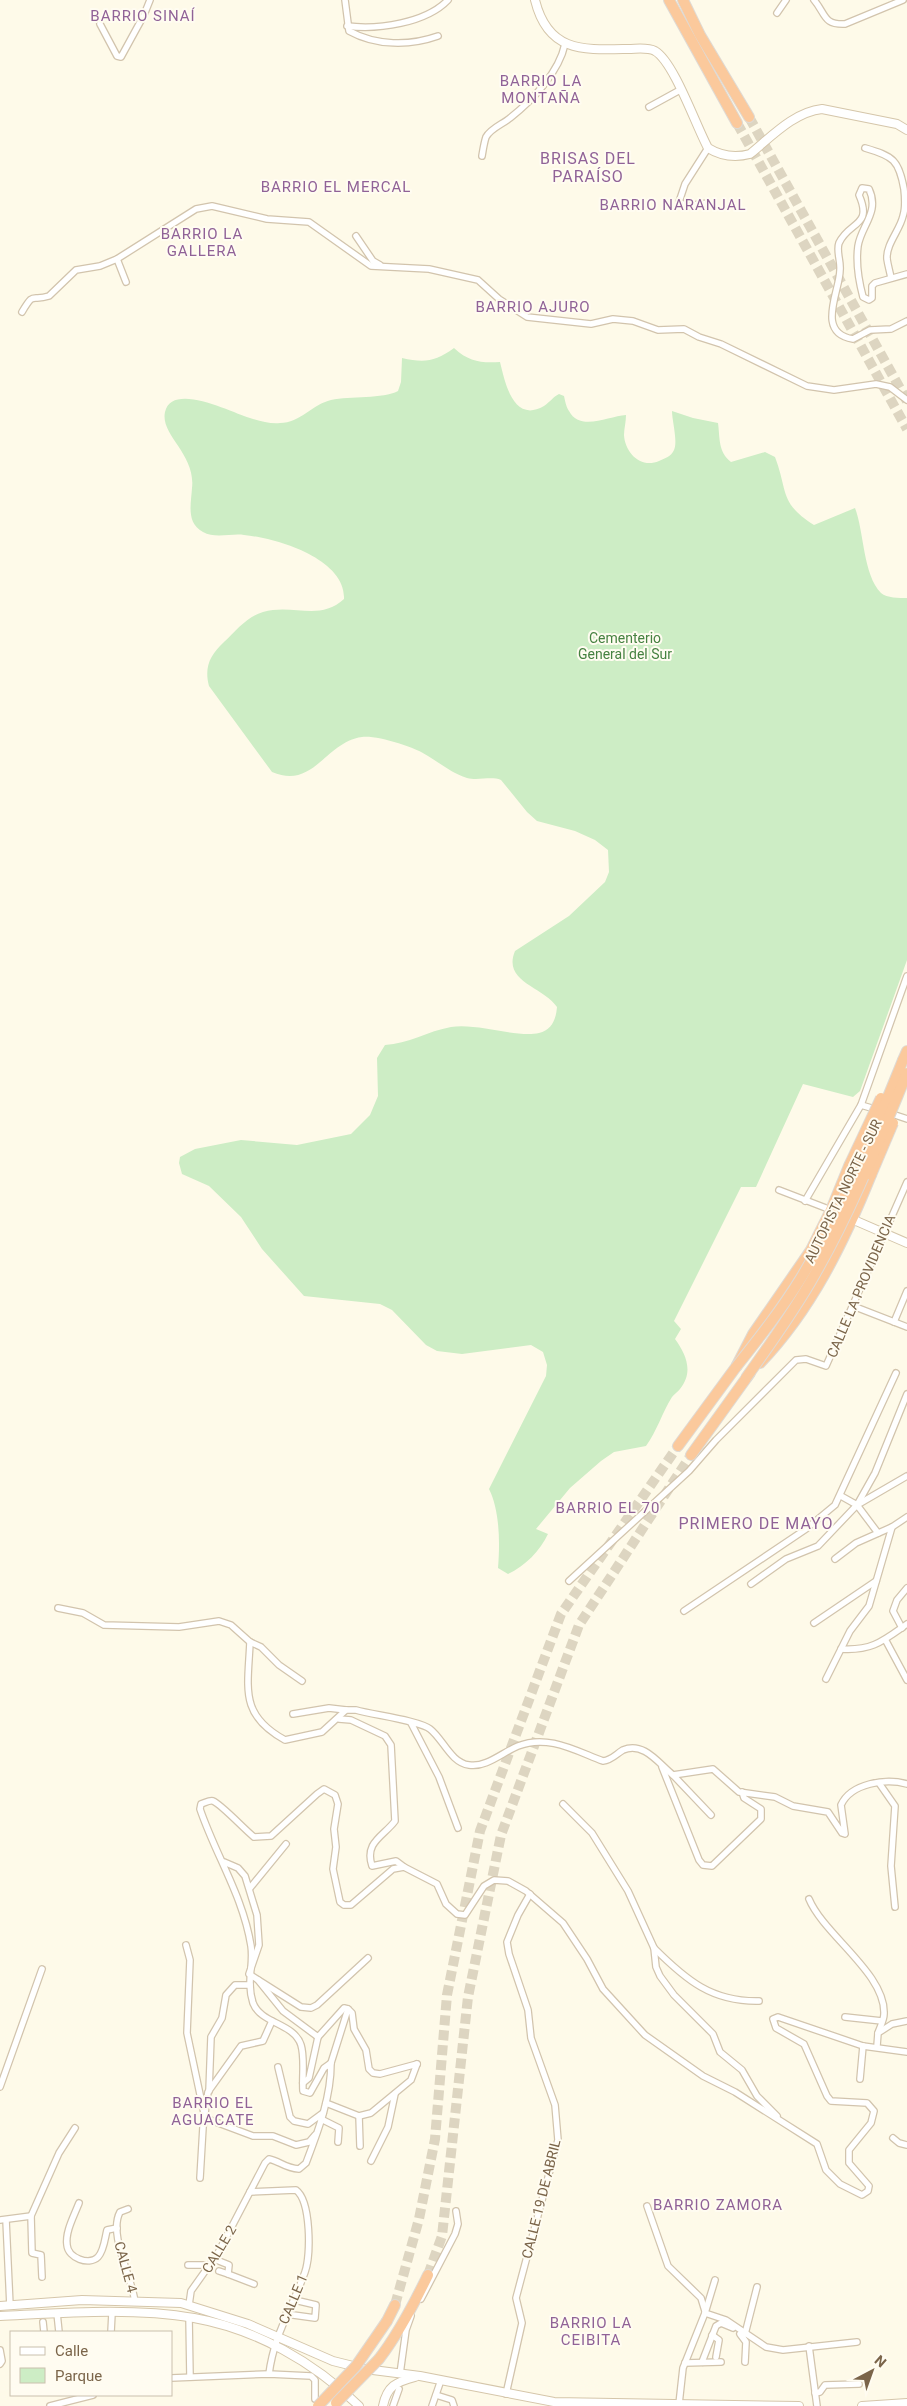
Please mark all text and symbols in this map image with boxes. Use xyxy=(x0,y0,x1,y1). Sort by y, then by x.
district label: BARRIO SINAÍ xyxy=(90,7,196,25)
district label: BARRIO LA MONTAÑA xyxy=(500,72,582,107)
district label: BRISAS DEL PARAÍSO xyxy=(540,149,636,186)
district label: BARRIO EL MERCAL xyxy=(261,178,411,196)
district label: BARRIO NARANJAL xyxy=(599,196,747,214)
district label: BARRIO LA GALLERA xyxy=(161,225,243,260)
district label: BARRIO AJURO xyxy=(475,298,591,316)
park label: Cementerio General del Sur xyxy=(578,630,672,662)
street label: AUTOPISTA NORTE - SUR xyxy=(801,1116,885,1266)
street label: CALLE LA PROVIDENCIA xyxy=(824,1212,898,1360)
district label: BARRIO EL 70 xyxy=(556,1499,660,1517)
district label: PRIMERO DE MAYO xyxy=(679,1514,833,1533)
district label: BARRIO EL AGUACATE xyxy=(171,2094,255,2129)
street label: CALLE 19 DE ABRIL xyxy=(518,2137,564,2260)
district label: BARRIO ZAMORA xyxy=(653,2196,783,2214)
street label: CALLE 2 xyxy=(199,2222,239,2276)
street label: CALLE 4 xyxy=(111,2240,141,2295)
street label: CALLE 1 xyxy=(275,2272,311,2326)
district label: BARRIO LA CEIBITA xyxy=(550,2314,632,2349)
legend xyxy=(10,2331,172,2396)
text: Calle xyxy=(55,2342,88,2360)
north arrow xyxy=(847,2346,897,2396)
text: N xyxy=(872,2352,890,2370)
text: Parque xyxy=(55,2367,102,2385)

